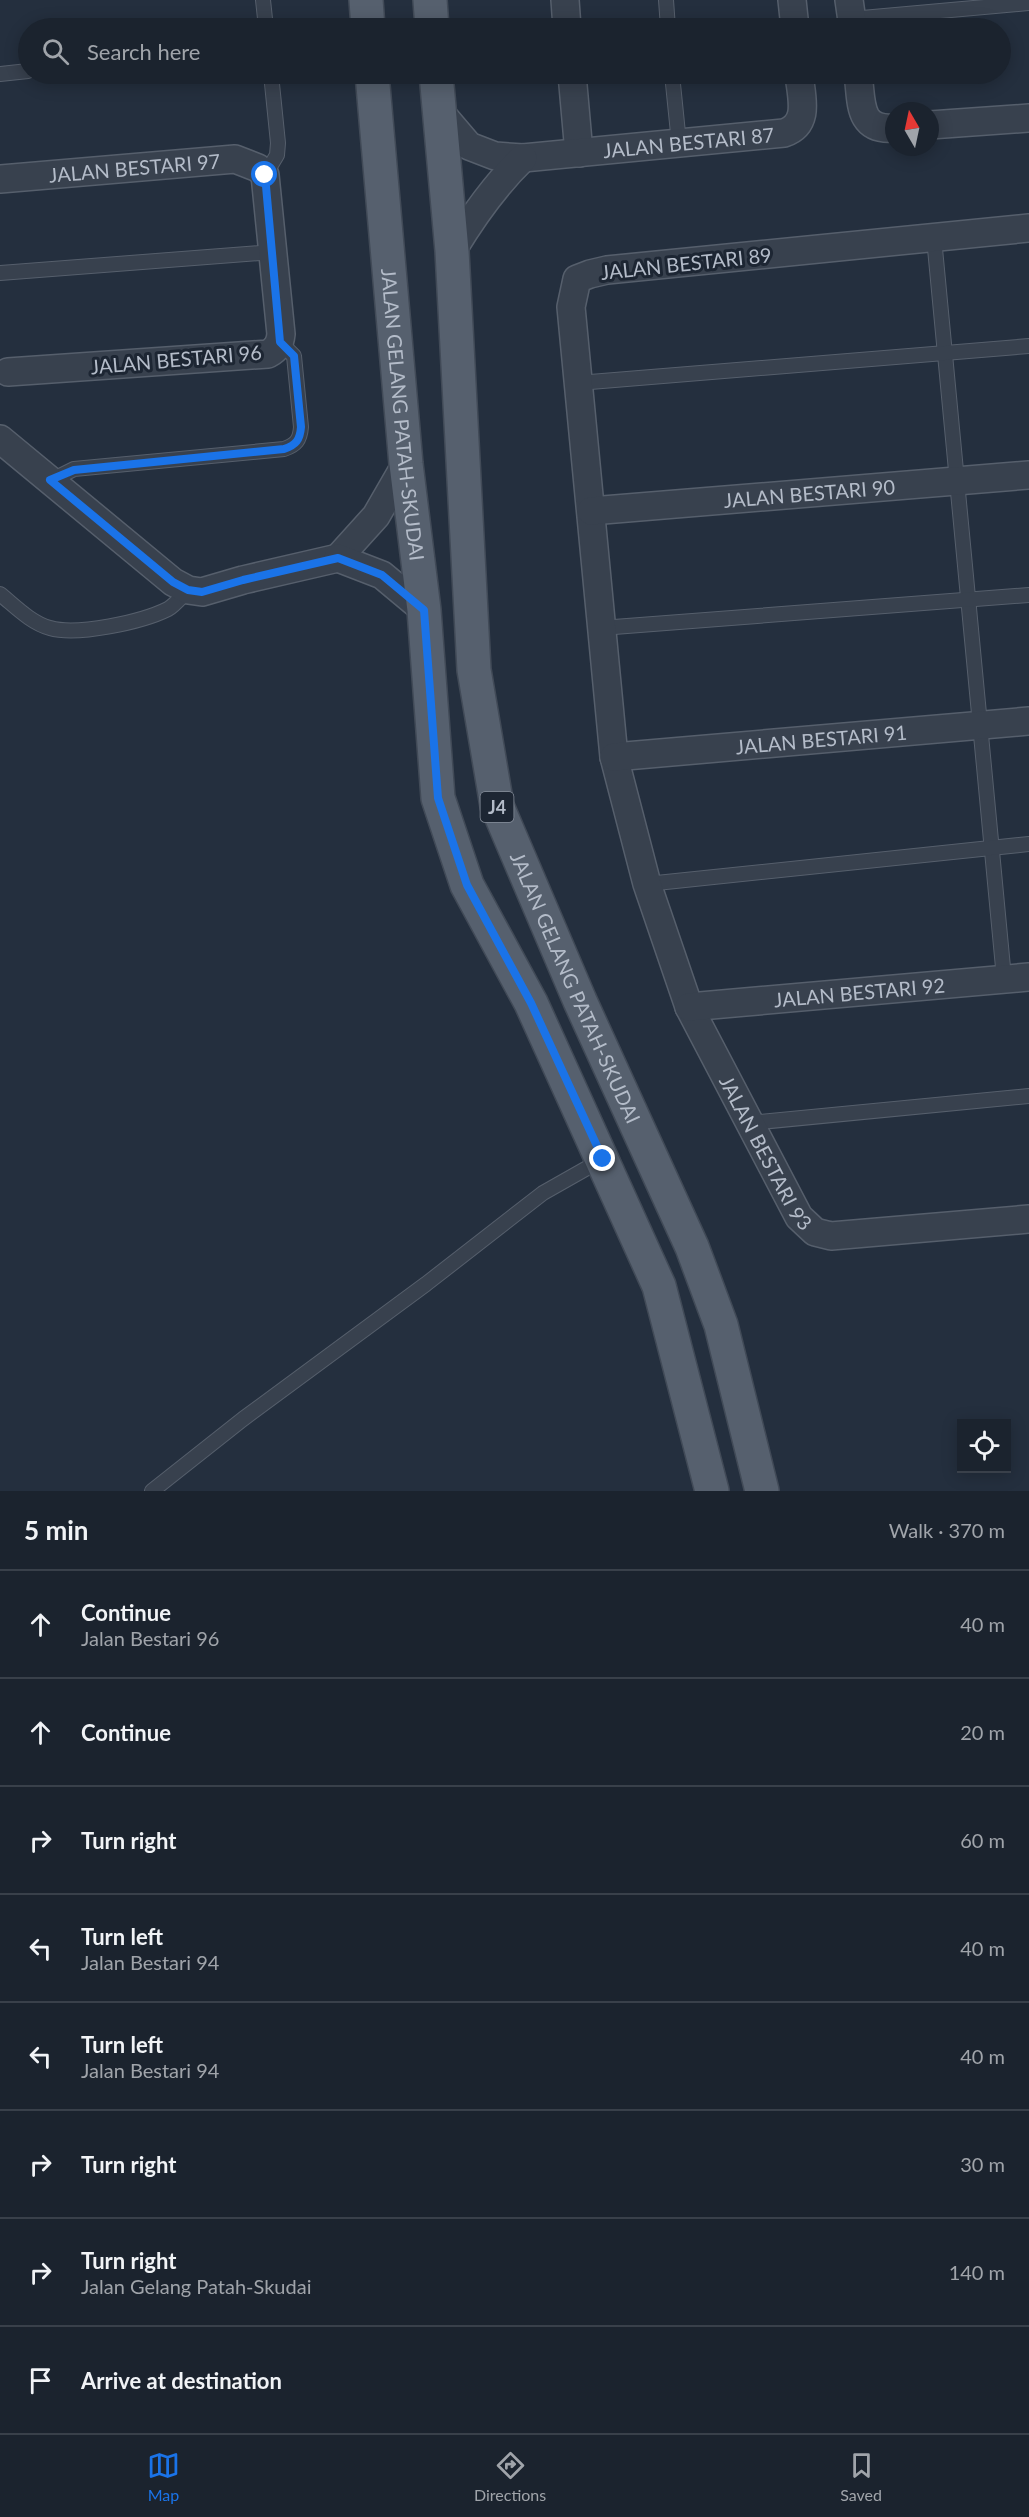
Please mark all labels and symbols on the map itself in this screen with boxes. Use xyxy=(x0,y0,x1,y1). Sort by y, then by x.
north arrow xyxy=(885,102,939,156)
street label: JALAN BESTARI 87 xyxy=(602,122,775,162)
street label: JALAN BESTARI 97 xyxy=(48,148,221,187)
route start xyxy=(251,161,277,187)
street label: JALAN BESTARI 89 xyxy=(599,242,773,284)
street label: JALAN GELANG PATAH-SKUDAI xyxy=(377,267,430,562)
street label: JALAN BESTARI 96 xyxy=(89,340,263,378)
street label: JALAN BESTARI 90 xyxy=(723,474,896,512)
street label: JALAN BESTARI 91 xyxy=(735,720,908,758)
road number: J4 xyxy=(480,792,514,822)
street label: JALAN GELANG PATAH-SKUDAI xyxy=(506,848,646,1127)
street label: JALAN BESTARI 92 xyxy=(773,972,946,1011)
street label: JALAN BESTARI 93 xyxy=(715,1071,817,1235)
route end xyxy=(589,1145,615,1171)

